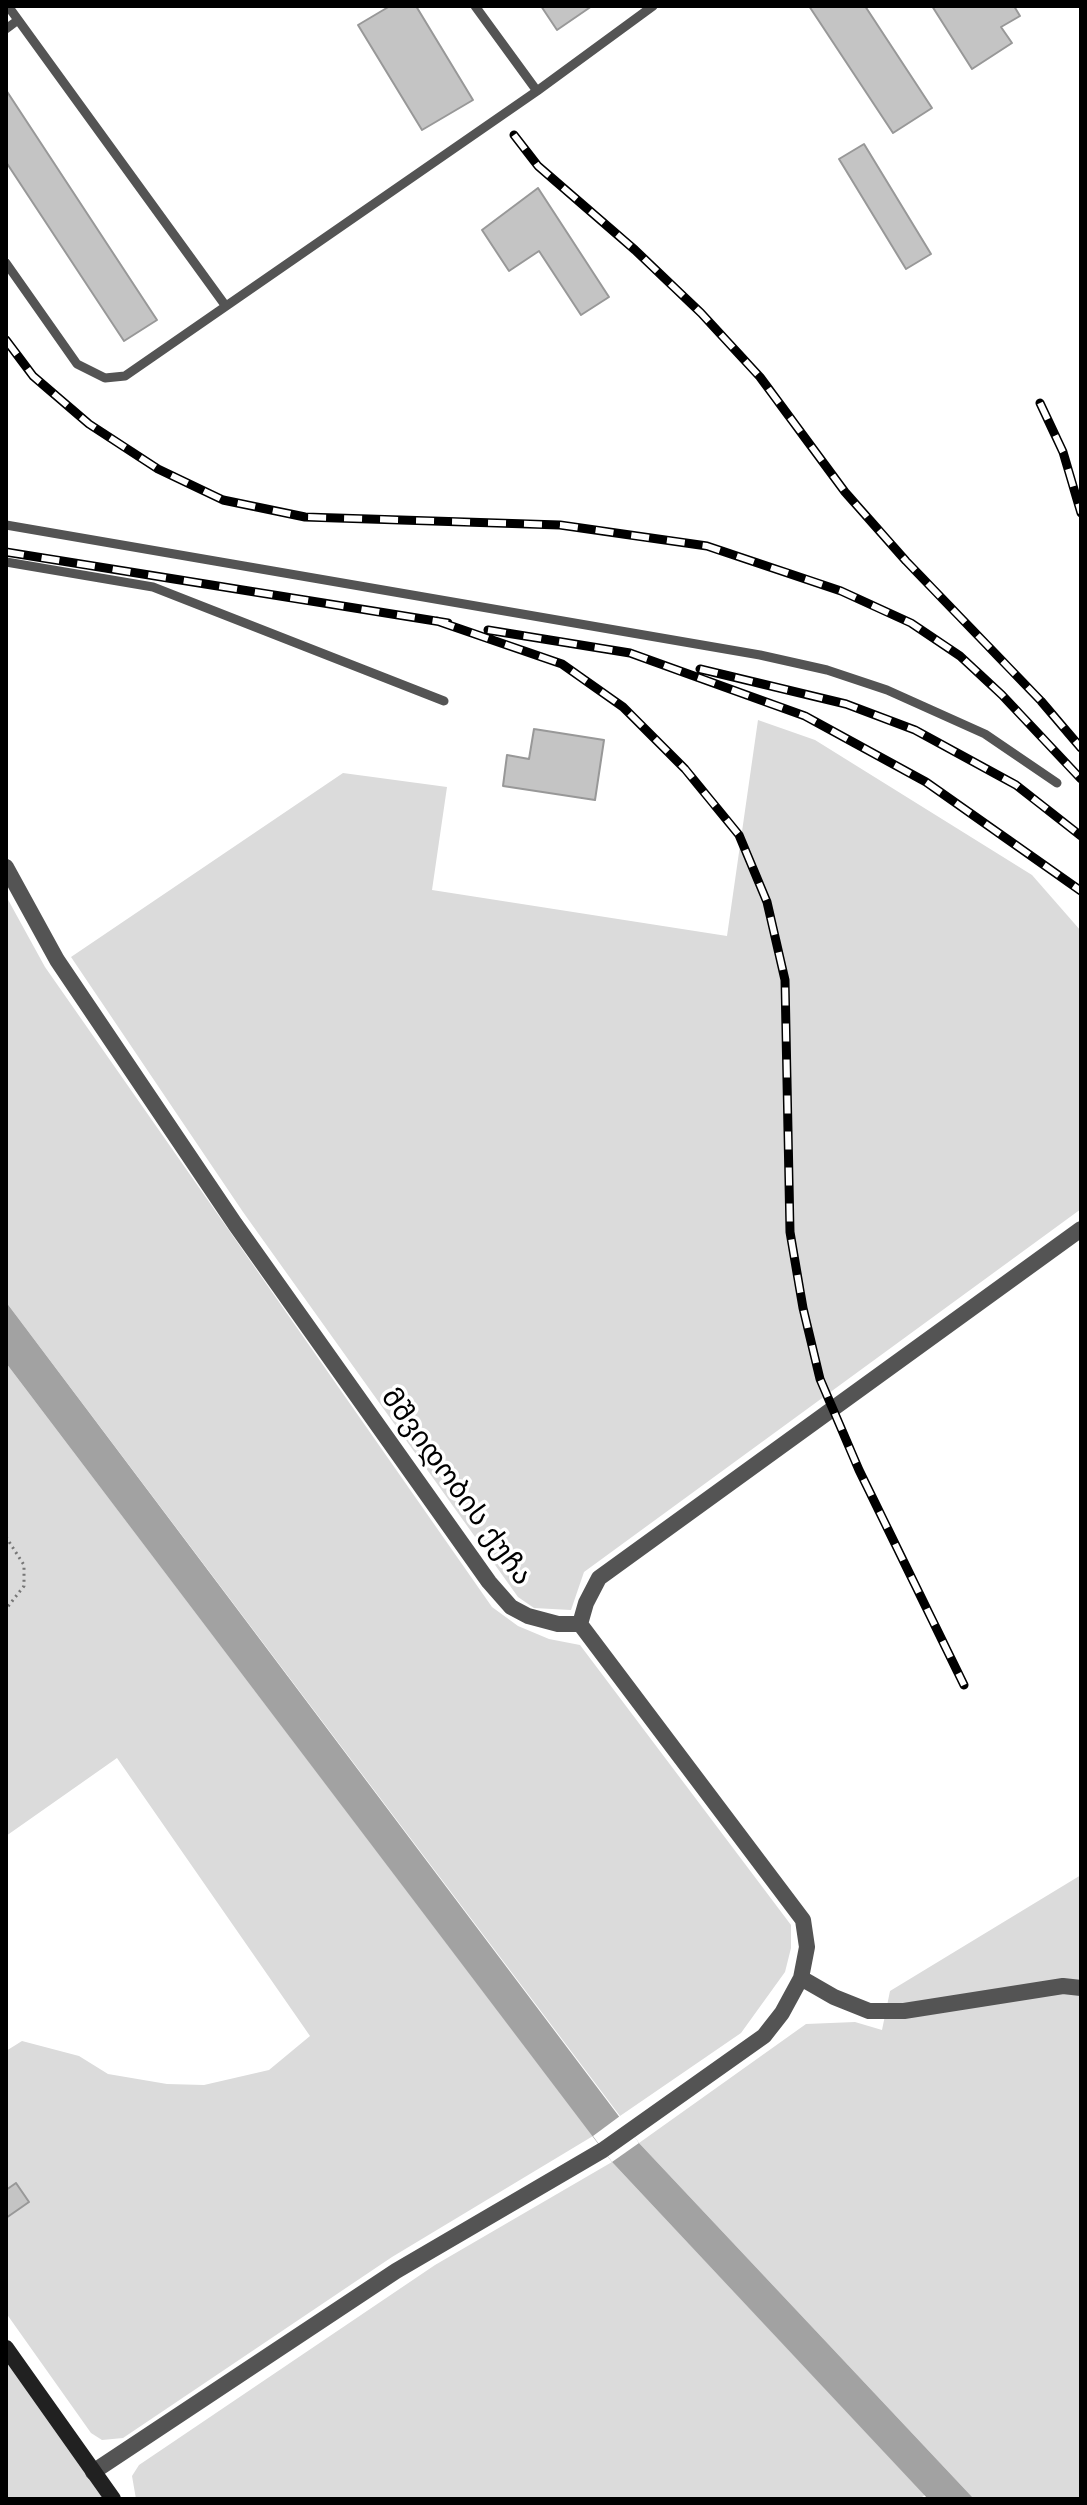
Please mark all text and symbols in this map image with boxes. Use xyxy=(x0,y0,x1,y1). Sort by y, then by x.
street label: მშვიდობის ქუჩა xyxy=(373,1382,539,1592)

